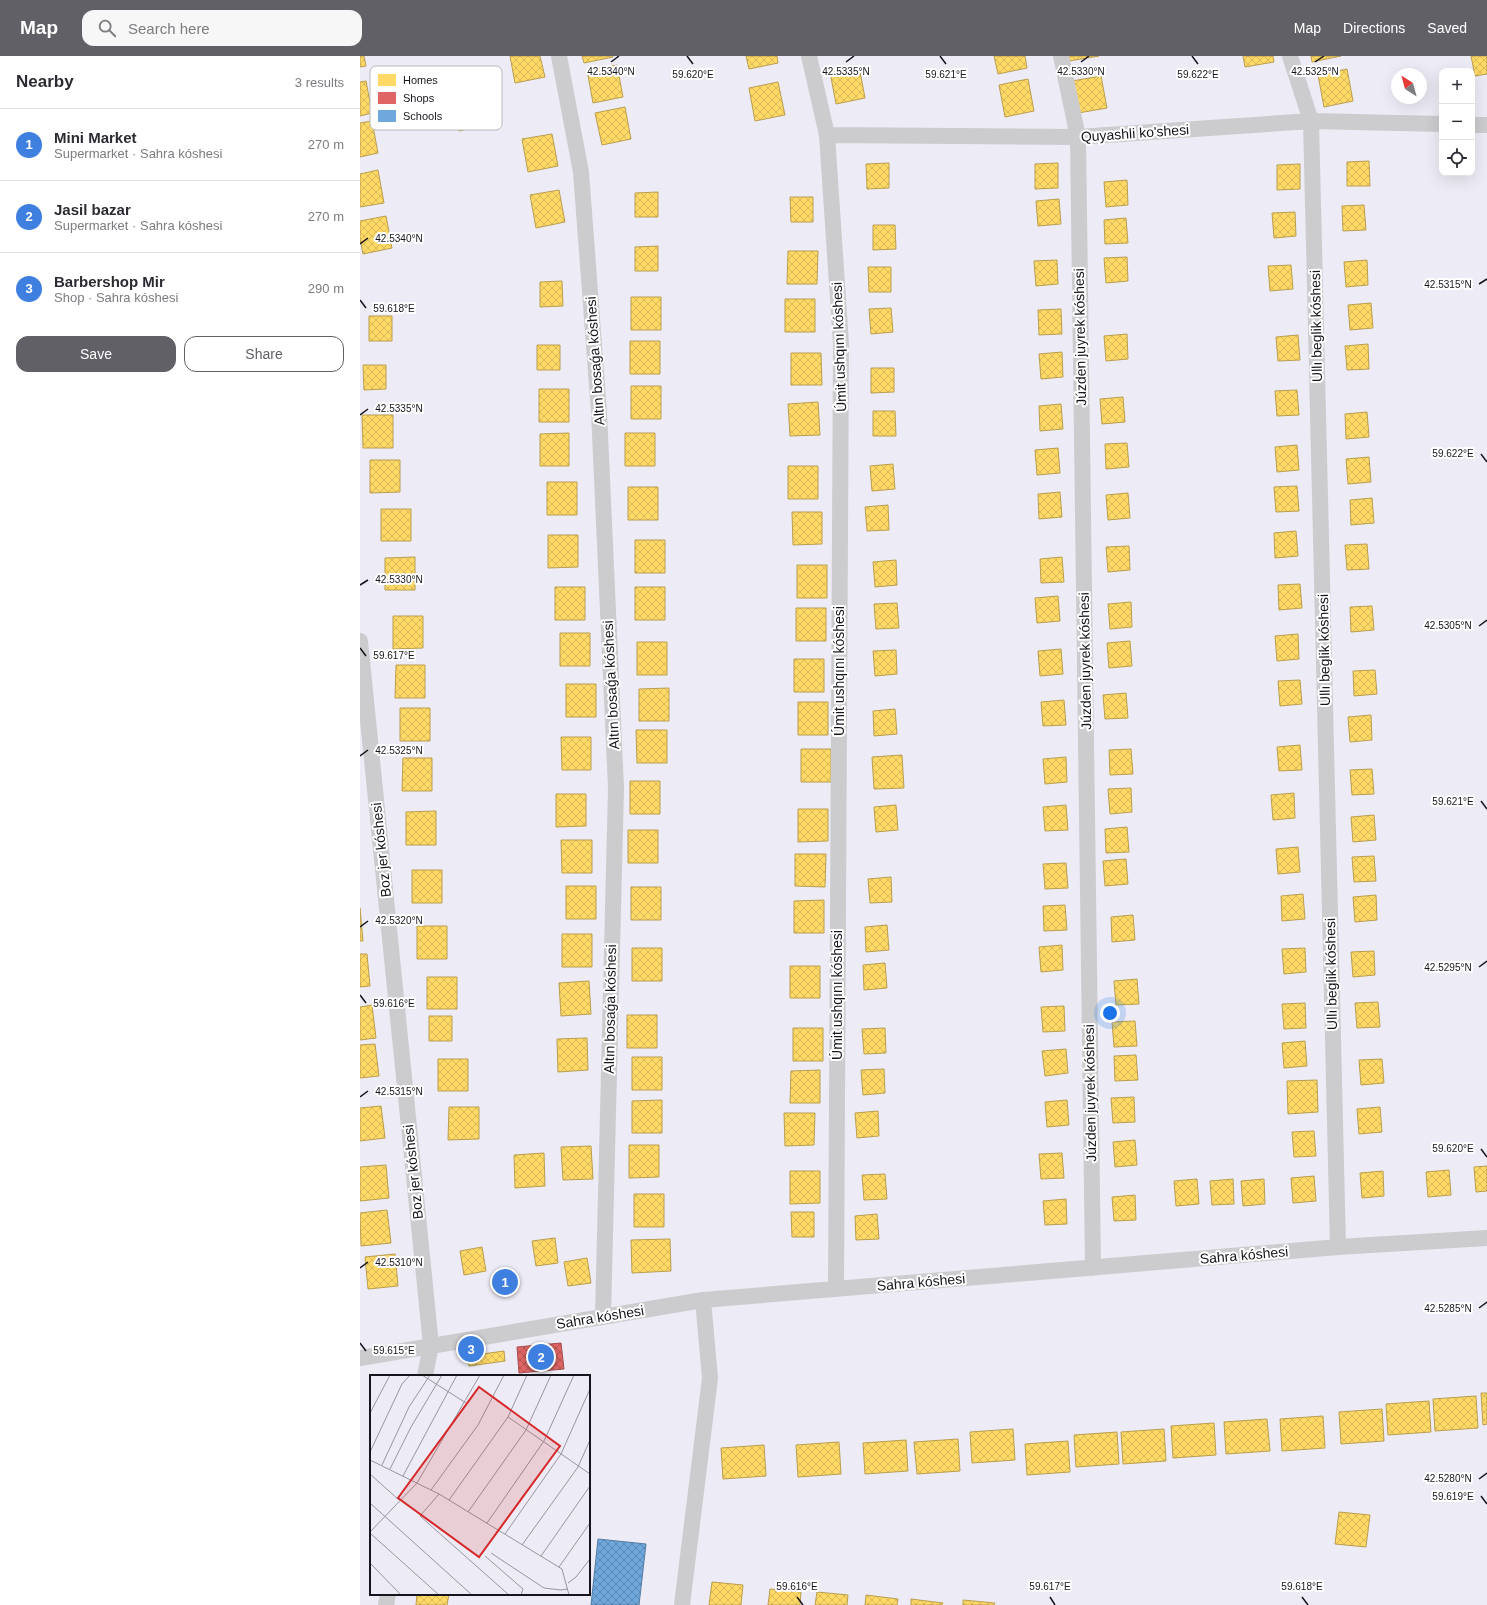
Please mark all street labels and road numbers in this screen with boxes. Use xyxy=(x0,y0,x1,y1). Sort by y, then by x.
street label: Quyashli ko'shesi xyxy=(1080,121,1190,145)
street label: Júzden juyrek kóshesi xyxy=(1071,268,1089,406)
street label: Ullı beglik kóshesi xyxy=(1307,270,1325,382)
street label: Úmit ushqını kóshesi xyxy=(829,282,849,412)
street label: Altın bosaǵa kóshesi xyxy=(583,296,607,426)
street label: Júzden juyrek kóshesi xyxy=(1076,592,1094,730)
street label: Ullı beglik kóshesi xyxy=(1315,594,1333,706)
street label: Úmit ushqını kóshesi xyxy=(831,606,847,736)
street label: Altın bosaǵa kóshesi xyxy=(600,620,622,750)
street label: Boz jer kóshesi xyxy=(368,802,394,898)
street label: Ullı beglik kóshesi xyxy=(1322,918,1340,1030)
street label: Úmit ushqını kóshesi xyxy=(829,930,845,1060)
street label: Altın bosaǵa kóshesi xyxy=(601,944,619,1074)
street label: Júzden juyrek kóshesi xyxy=(1081,1024,1099,1162)
street label: Boz jer kóshesi xyxy=(400,1124,426,1220)
street label: Sahra kóshesi xyxy=(1199,1243,1289,1267)
street label: Sahra kóshesi xyxy=(876,1270,966,1294)
street label: Sahra kóshesi xyxy=(555,1302,645,1332)

